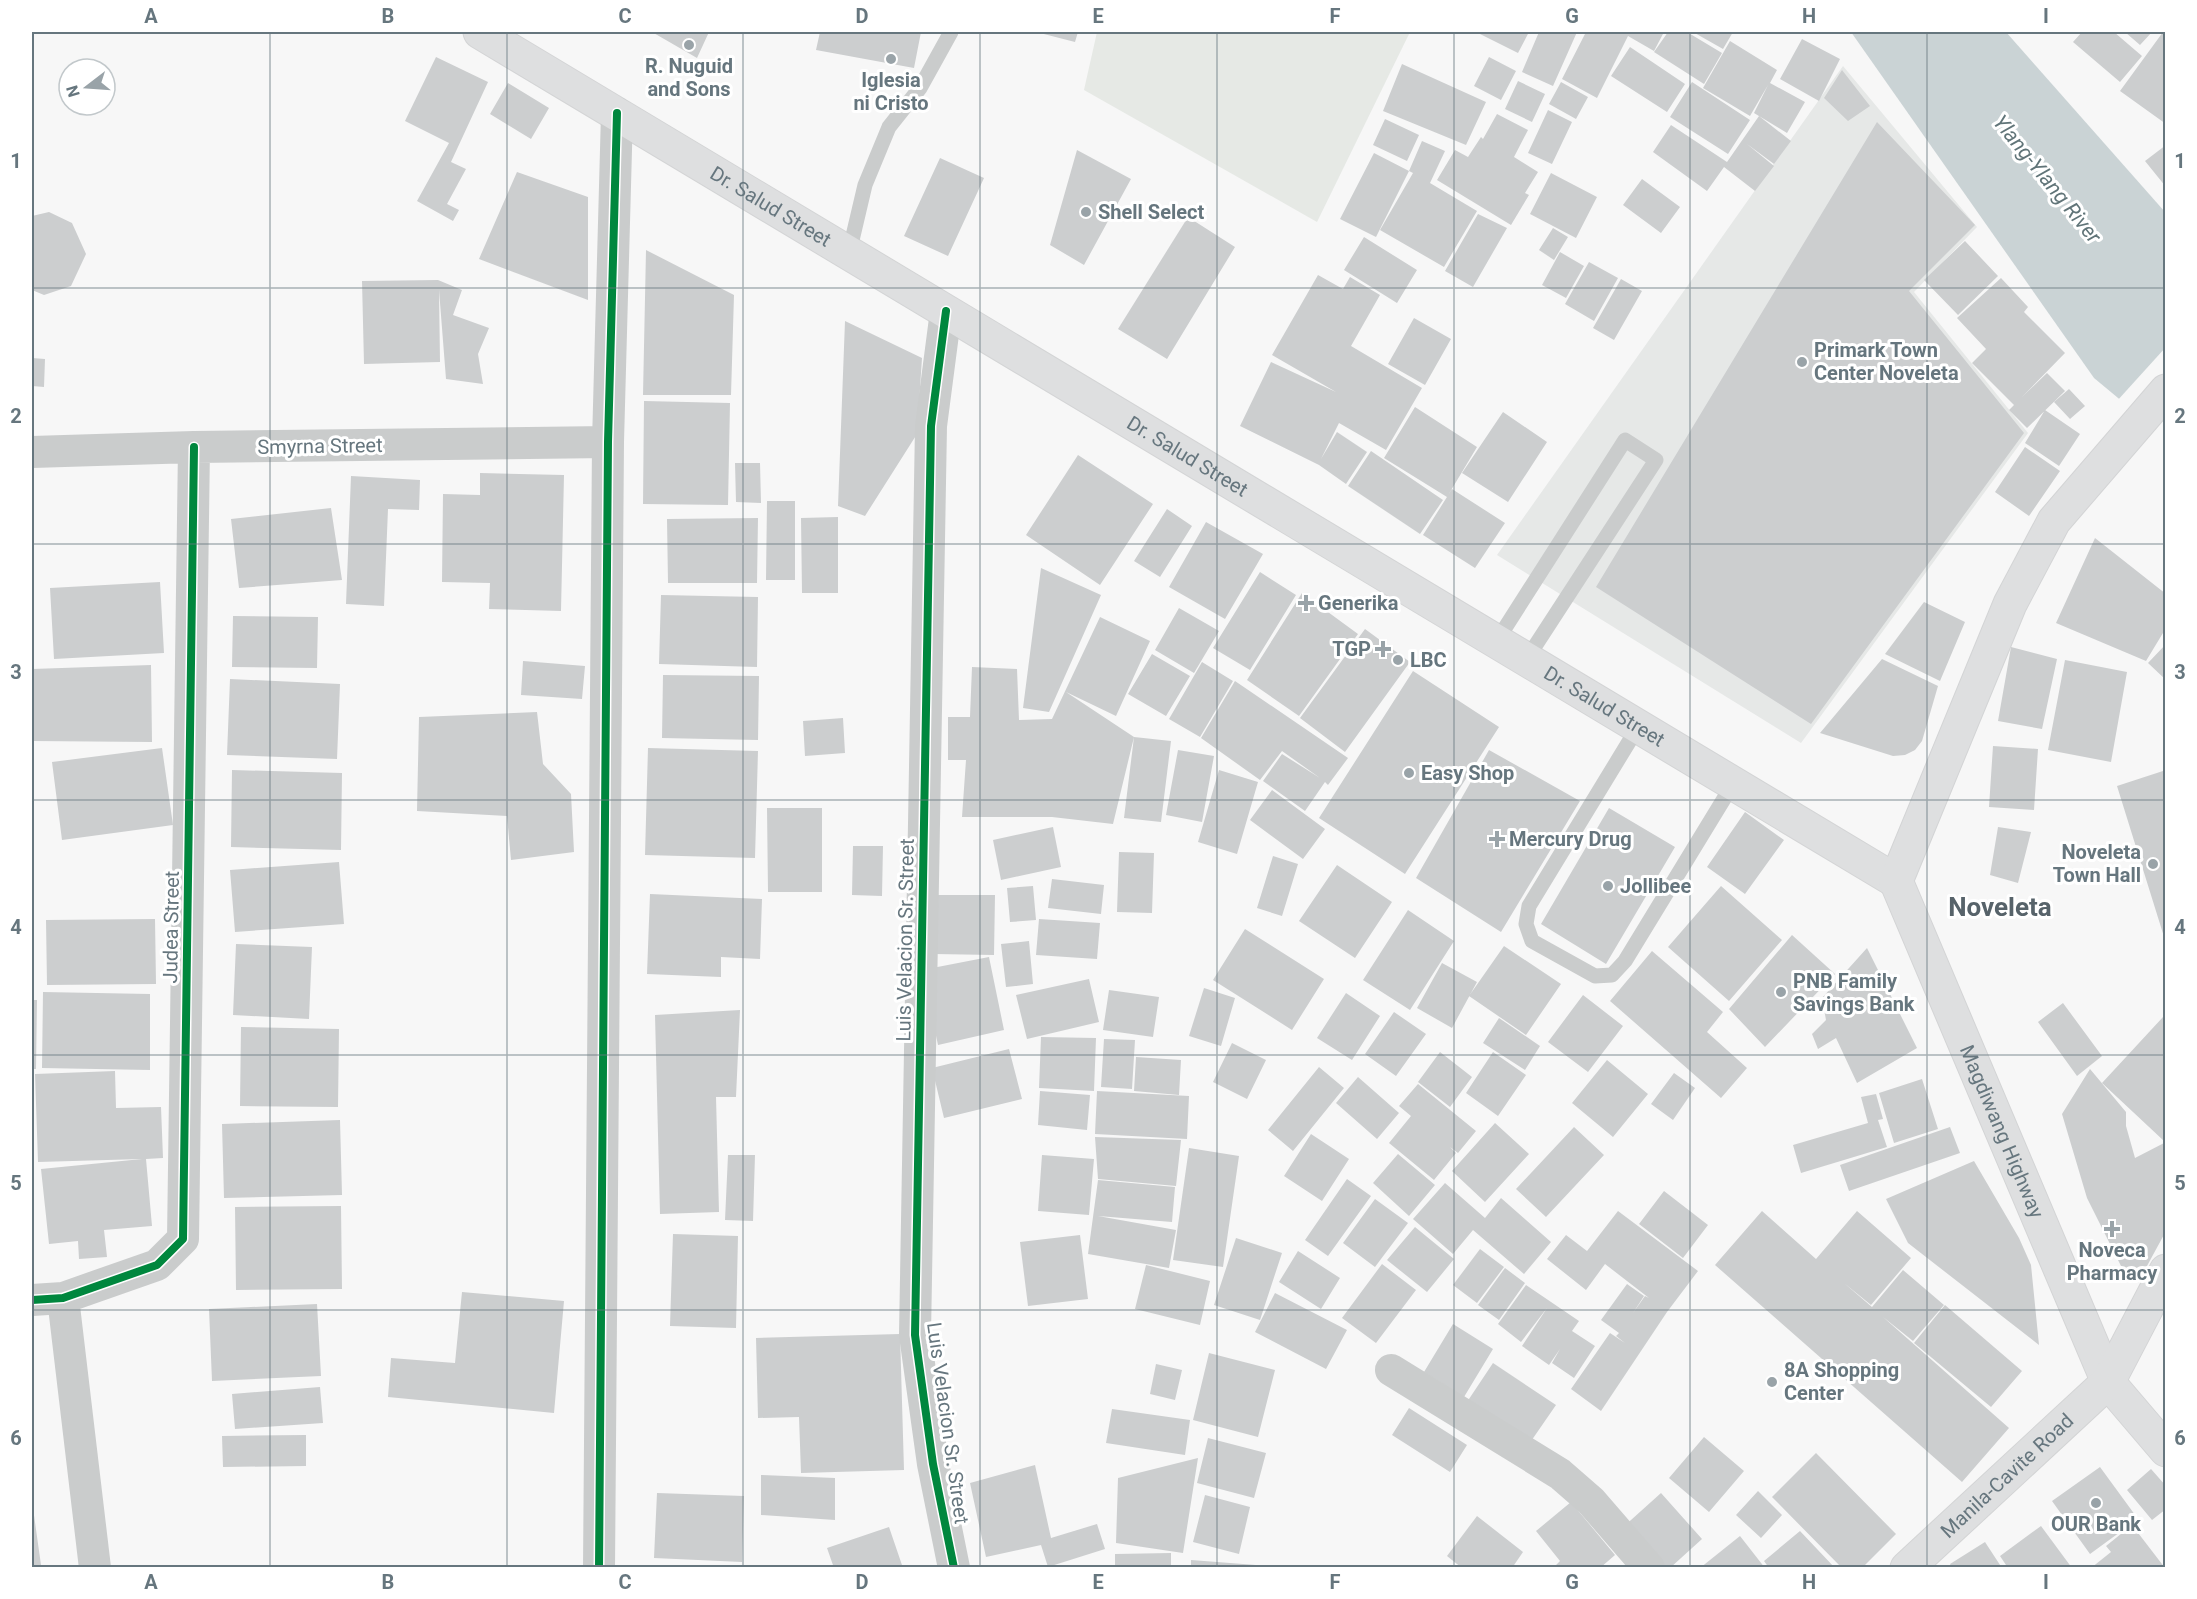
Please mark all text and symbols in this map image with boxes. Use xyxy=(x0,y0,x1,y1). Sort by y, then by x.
text: A xyxy=(144,4,158,28)
text: B xyxy=(382,4,394,28)
text: C xyxy=(618,4,632,28)
text: D xyxy=(856,4,869,28)
text: E xyxy=(1092,4,1104,28)
text: F xyxy=(1330,4,1341,28)
text: G xyxy=(1565,4,1579,28)
text: H xyxy=(1802,4,1816,28)
text: I xyxy=(2043,4,2049,28)
marker: R. Nuguid and Sons xyxy=(682,38,696,52)
marker: Iglesia ni Cristo xyxy=(884,52,898,66)
place label: R. Nuguid and Sons xyxy=(645,54,733,101)
north arrow xyxy=(57,57,117,117)
place label: Iglesia ni Cristo xyxy=(853,68,929,115)
text: N xyxy=(62,83,84,99)
water label: Ylang-Ylang River xyxy=(1988,110,2107,249)
text: 1 xyxy=(10,149,22,173)
text: 1 xyxy=(2174,149,2186,173)
street label: Dr. Salud Street xyxy=(706,161,836,252)
place label: Shell Select xyxy=(1098,200,1205,224)
marker: Shell Select xyxy=(1079,205,1093,219)
place label: Primark Town Center Noveleta xyxy=(1814,338,1959,385)
marker: Primark Town Center Noveleta xyxy=(1795,355,1809,369)
text: 2 xyxy=(10,404,22,428)
text: 2 xyxy=(2174,404,2186,428)
street label: Dr. Salud Street xyxy=(1123,411,1252,502)
street label: Smyrna Street xyxy=(257,433,383,459)
place label: Generika xyxy=(1318,591,1399,615)
marker: Generika xyxy=(1299,596,1313,610)
place label: TGP xyxy=(1332,637,1371,661)
marker: TGP xyxy=(1376,642,1390,656)
place label: LBC xyxy=(1410,648,1447,672)
marker: LBC xyxy=(1391,653,1405,667)
text: 3 xyxy=(10,660,22,684)
text: 3 xyxy=(2174,660,2186,684)
street label: Dr. Salud Street xyxy=(1540,661,1669,752)
place label: Easy Shop xyxy=(1421,761,1514,785)
marker: Easy Shop xyxy=(1402,766,1416,780)
place label: Mercury Drug xyxy=(1509,827,1632,851)
marker: Mercury Drug xyxy=(1490,832,1504,846)
street label: Luis Velacion Sr. Street xyxy=(891,838,919,1042)
place label: Noveleta Town Hall xyxy=(2053,840,2141,887)
marker: Noveleta Town Hall xyxy=(2146,857,2160,871)
street label: Judea Street xyxy=(158,871,184,983)
place label: Jollibee xyxy=(1620,874,1691,898)
marker: Jollibee xyxy=(1601,879,1615,893)
district label: Noveleta xyxy=(1948,892,2052,922)
text: 4 xyxy=(10,915,22,939)
text: 4 xyxy=(2174,915,2186,939)
place label: PNB Family Savings Bank xyxy=(1793,969,1915,1016)
marker: PNB Family Savings Bank xyxy=(1774,985,1788,999)
street label: Magdiwang Highway xyxy=(1955,1041,2049,1222)
text: 5 xyxy=(10,1171,22,1195)
text: 5 xyxy=(2174,1171,2186,1195)
marker: Noveca Pharmacy xyxy=(2105,1222,2119,1236)
place label: Noveca Pharmacy xyxy=(2067,1238,2158,1285)
street label: Luis Velacion Sr. Street xyxy=(922,1321,974,1525)
place label: 8A Shopping Center xyxy=(1784,1358,1899,1405)
marker: 8A Shopping Center xyxy=(1765,1375,1779,1389)
street label: Manila-Cavite Road xyxy=(1936,1408,2078,1543)
text: 6 xyxy=(10,1426,22,1450)
text: 6 xyxy=(2174,1426,2186,1450)
marker: OUR Bank xyxy=(2089,1496,2103,1510)
place label: OUR Bank xyxy=(2051,1512,2141,1536)
text: A xyxy=(144,1570,158,1594)
text: B xyxy=(382,1570,394,1594)
text: C xyxy=(618,1570,632,1594)
text: D xyxy=(856,1570,869,1594)
text: E xyxy=(1092,1570,1104,1594)
text: F xyxy=(1330,1570,1341,1594)
text: G xyxy=(1565,1570,1579,1594)
text: H xyxy=(1802,1570,1816,1594)
text: I xyxy=(2043,1570,2049,1594)

